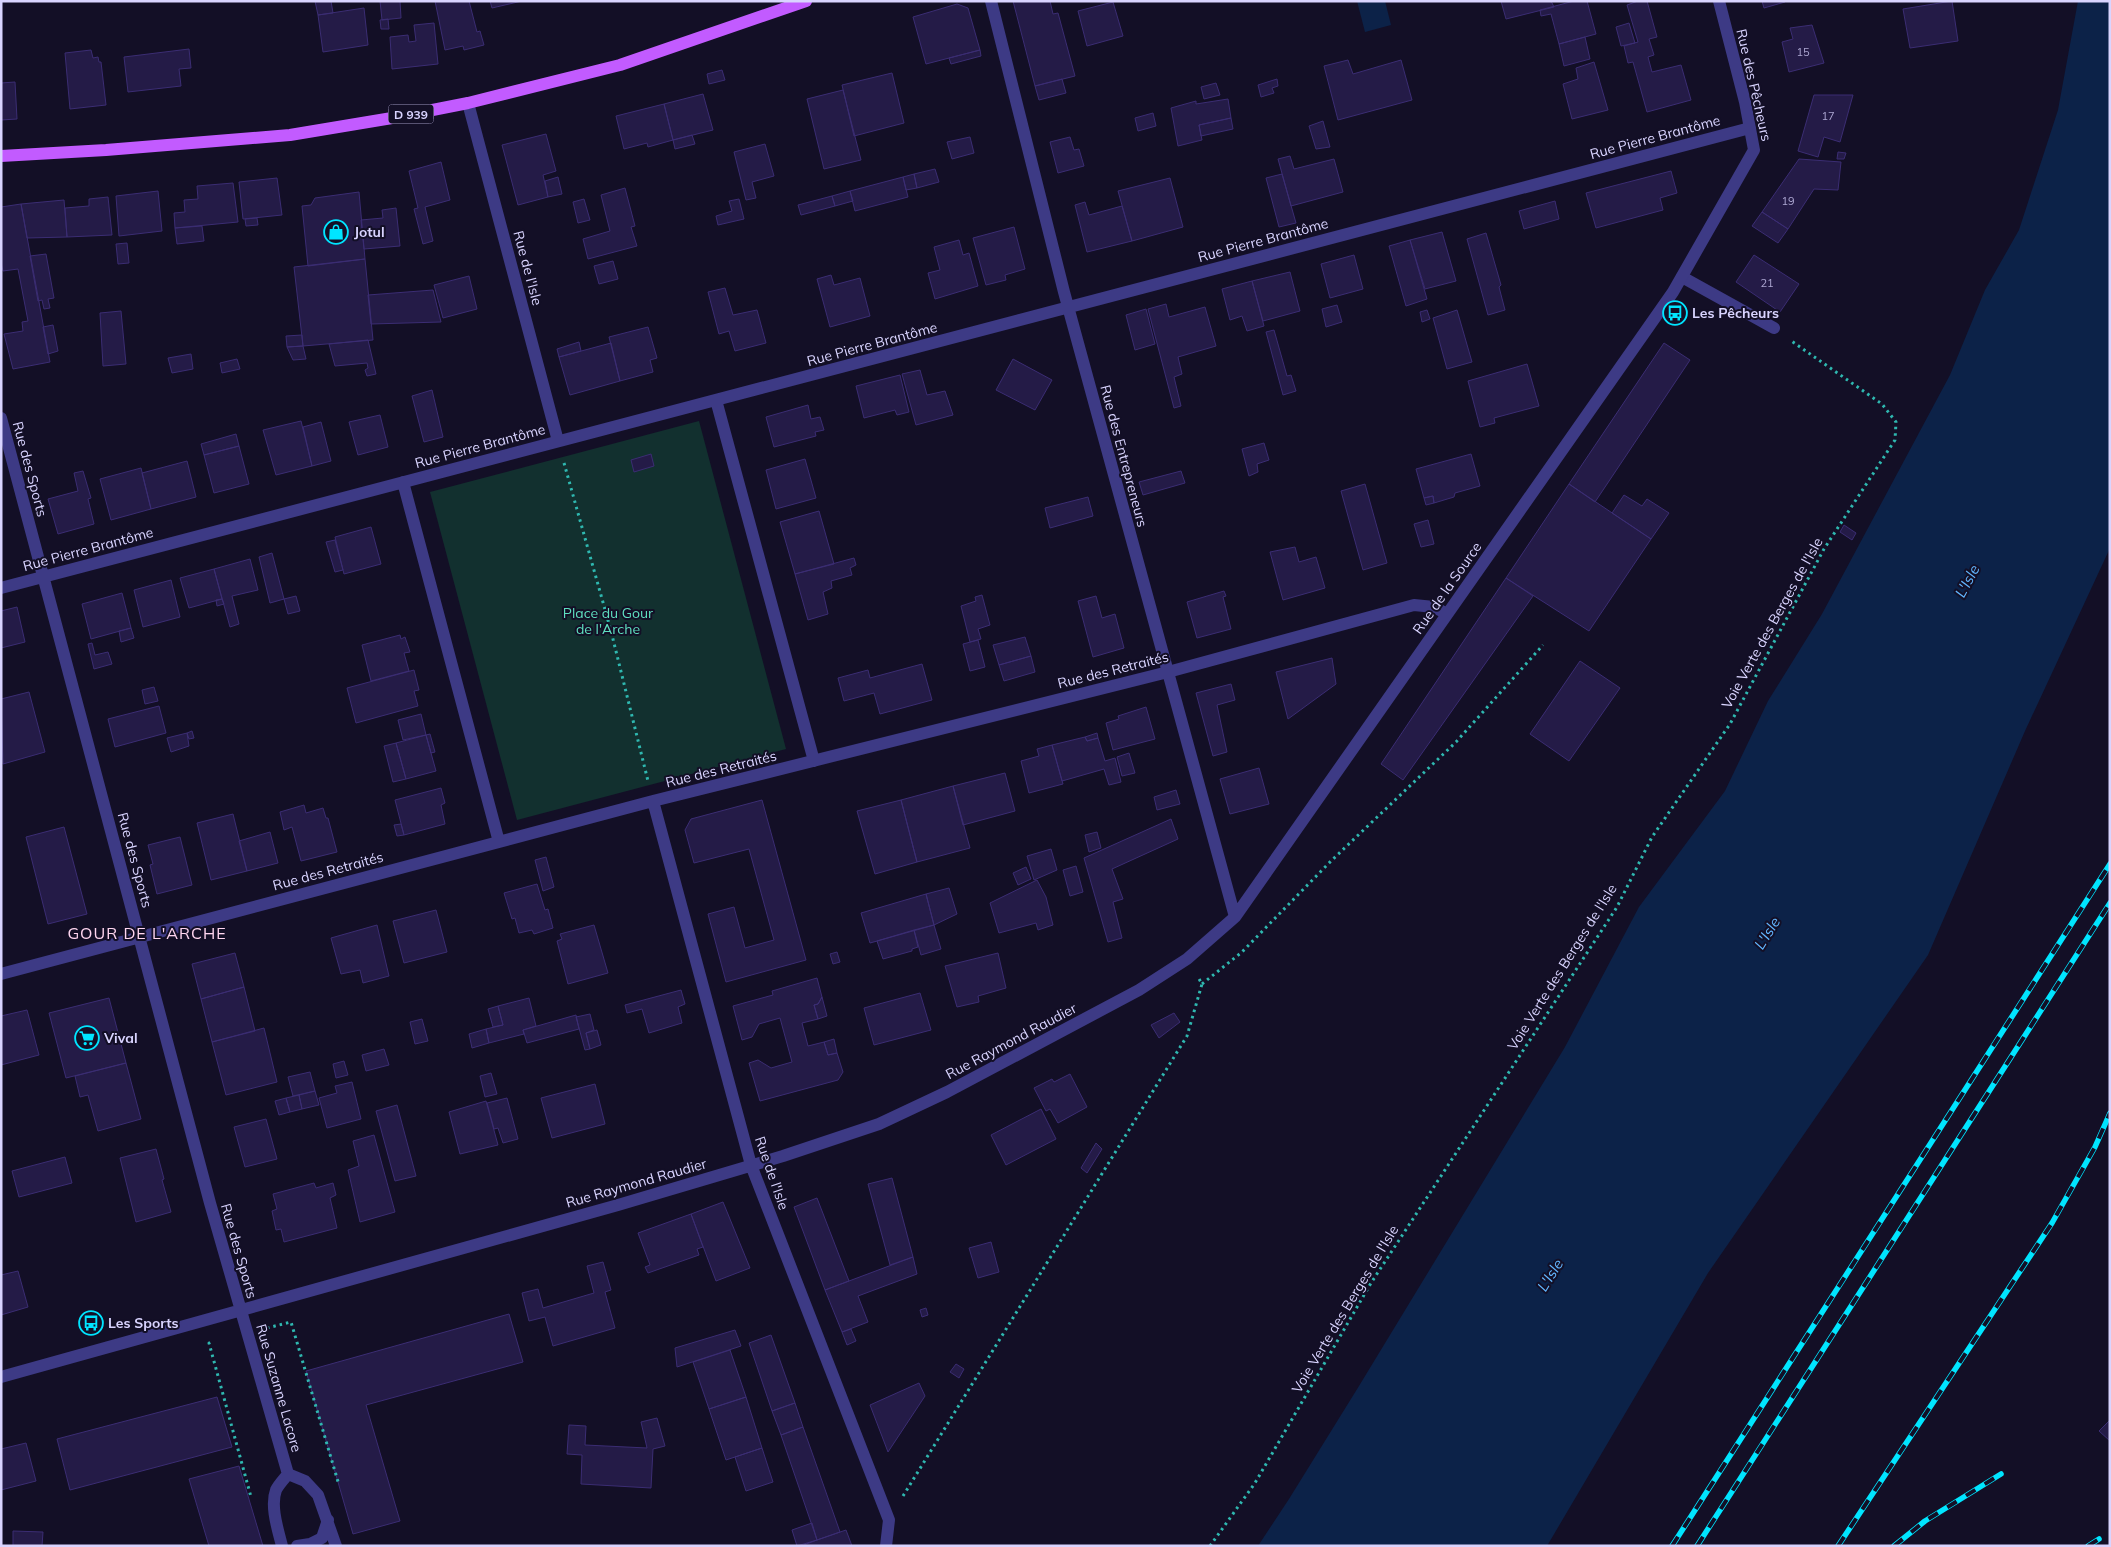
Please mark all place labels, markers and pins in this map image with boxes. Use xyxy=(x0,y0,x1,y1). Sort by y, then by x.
shop icon: Jotul xyxy=(323,219,349,245)
place label: Jotul xyxy=(354,223,385,241)
bus stop icon: Les Pêcheurs xyxy=(1662,300,1688,326)
place label: Les Pêcheurs xyxy=(1692,304,1779,322)
supermarket icon: Vival xyxy=(74,1025,100,1051)
place label: Vival xyxy=(103,1029,138,1047)
bus stop icon: Les Sports xyxy=(78,1310,104,1336)
place label: Les Sports xyxy=(108,1314,179,1332)

